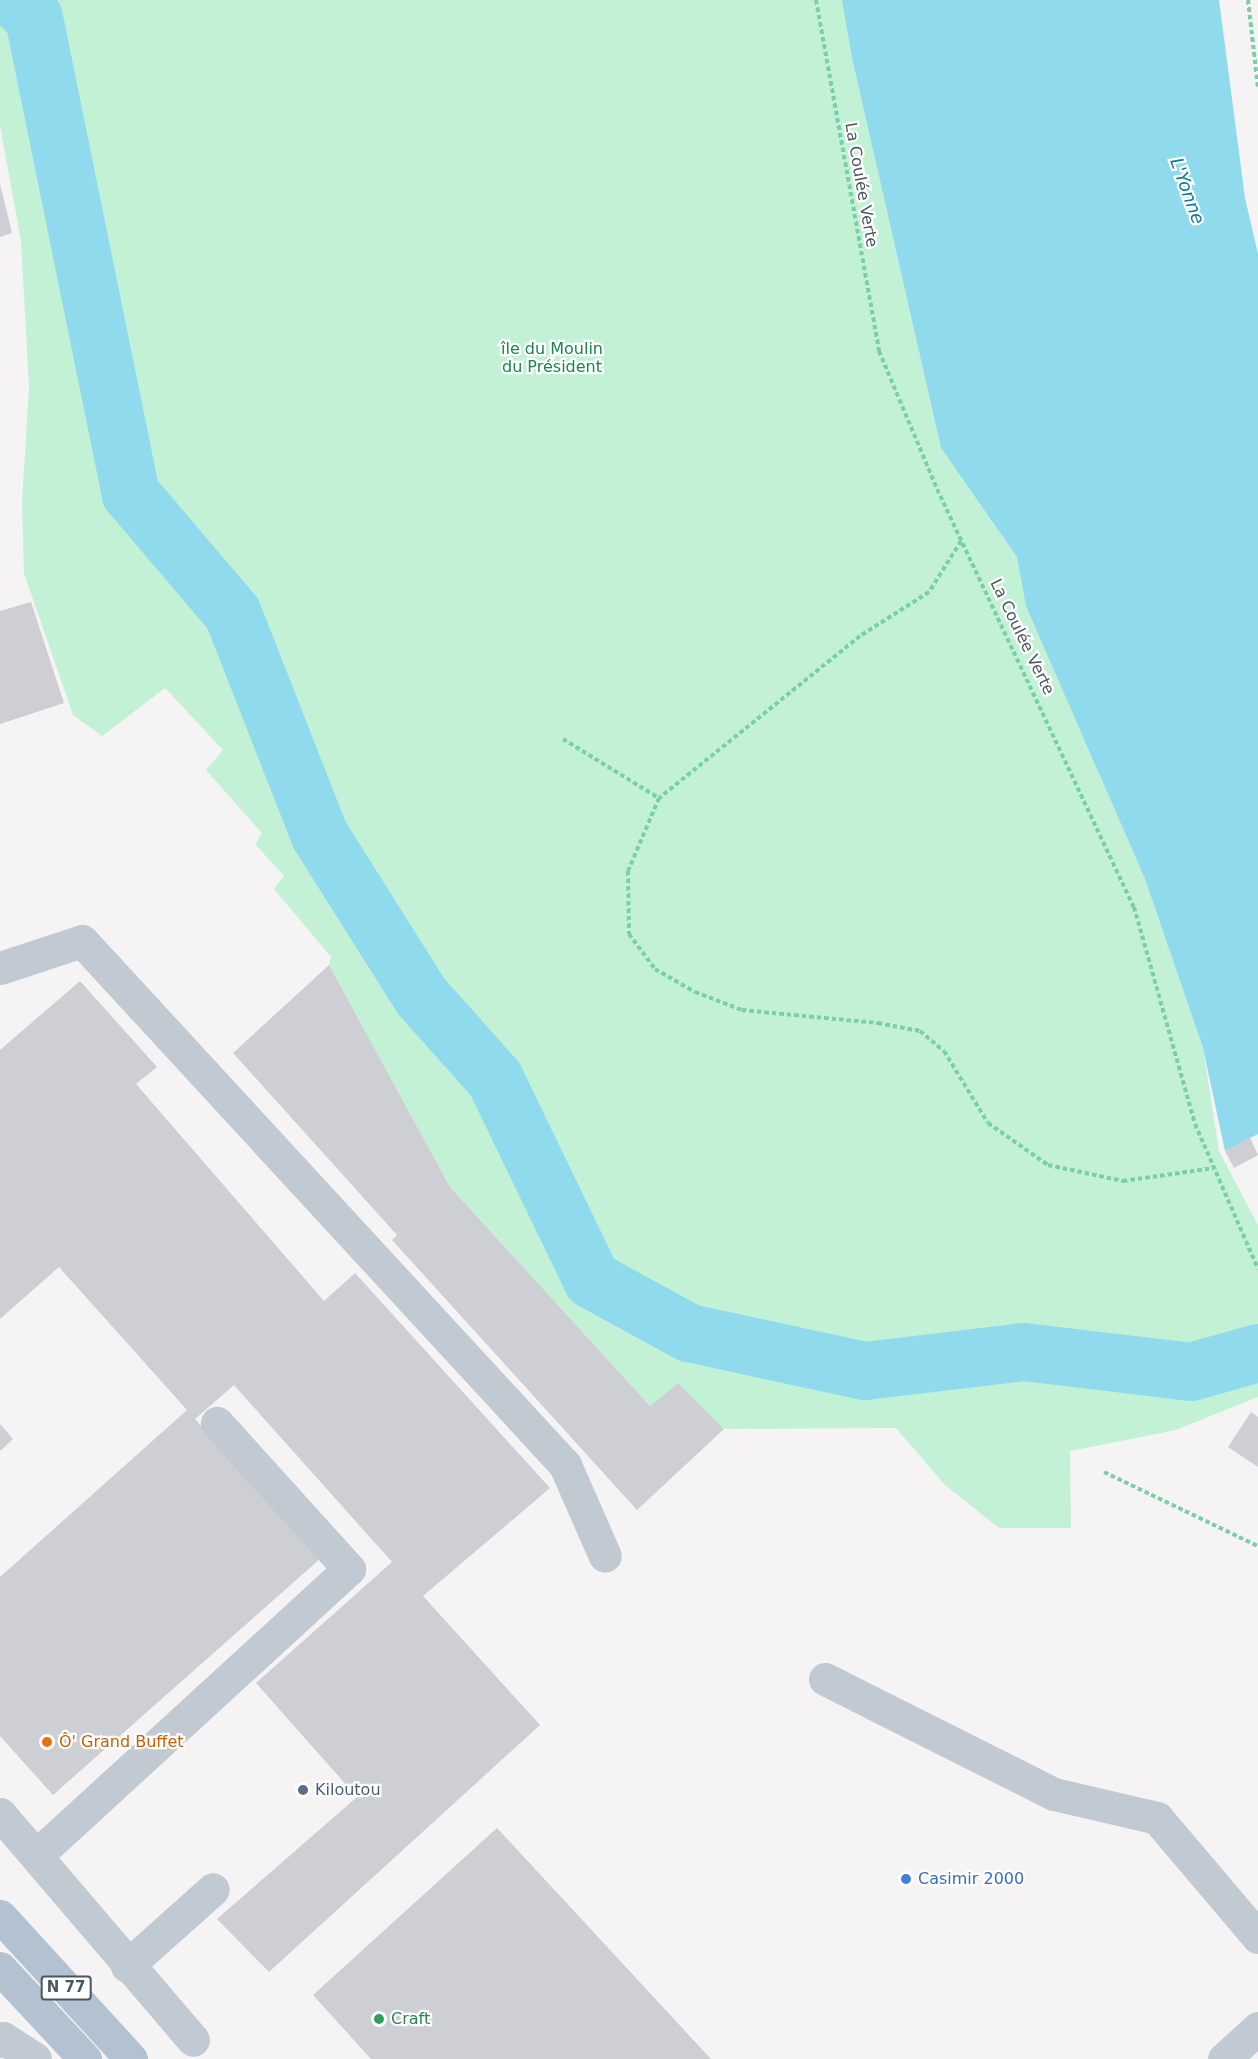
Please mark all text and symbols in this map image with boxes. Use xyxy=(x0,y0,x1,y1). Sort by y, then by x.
street label: La Coulée Verte xyxy=(841,121,881,249)
water label: L'Yonne xyxy=(1165,155,1209,227)
park label: île du Moulin du Président xyxy=(501,339,603,377)
street label: La Coulée Verte xyxy=(986,576,1058,698)
place label: Ô' Grand Buffet xyxy=(59,1732,184,1752)
marker: Ô' Grand Buffet xyxy=(40,1735,54,1749)
place label: Kiloutou xyxy=(315,1780,381,1800)
marker: Kiloutou xyxy=(296,1783,310,1797)
place label: Casimir 2000 xyxy=(918,1869,1024,1889)
marker: Casimir 2000 xyxy=(899,1872,913,1886)
road number: N 77 xyxy=(40,1976,92,2000)
place label: Craft xyxy=(391,2009,430,2029)
marker: Craft xyxy=(372,2012,386,2026)

